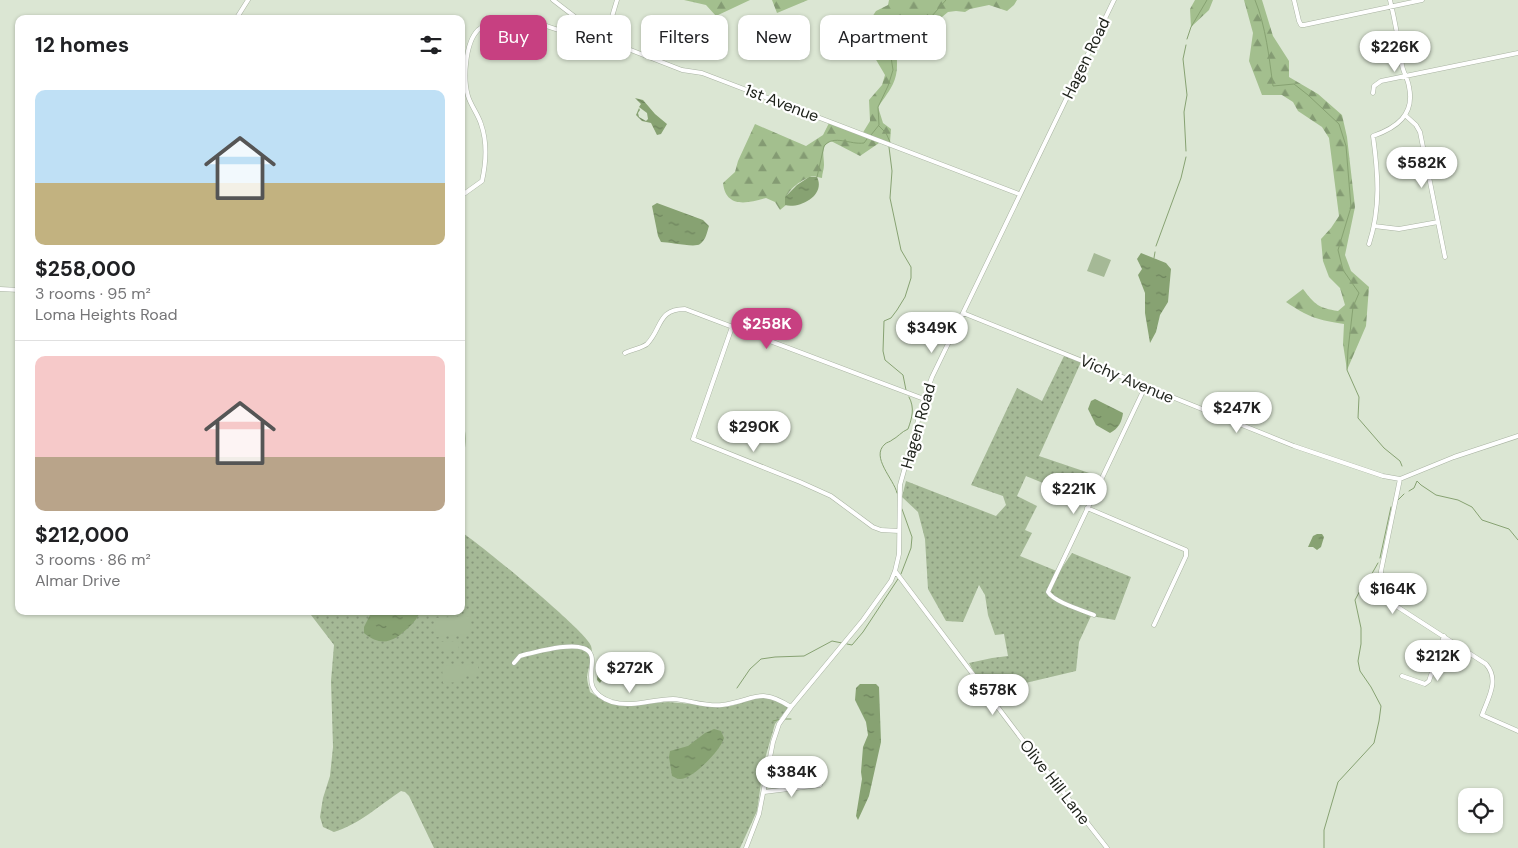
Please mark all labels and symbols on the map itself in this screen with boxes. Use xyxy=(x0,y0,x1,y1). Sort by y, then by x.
street label: Hagen Road xyxy=(1057,14,1115,102)
pin: $226K xyxy=(1360,30,1430,73)
street label: 1st Avenue xyxy=(742,79,822,127)
pin: $582K xyxy=(1387,146,1457,189)
pin: $258K xyxy=(732,308,802,350)
pin: $349K xyxy=(897,312,967,354)
street label: Vichy Avenue xyxy=(1077,350,1177,408)
street label: Hagen Road xyxy=(896,381,940,471)
pin: $247K xyxy=(1202,392,1272,434)
pin: $290K xyxy=(719,410,789,453)
pin: $221K xyxy=(1039,472,1109,515)
pin: $164K xyxy=(1358,572,1428,615)
pin: $212K xyxy=(1403,640,1473,682)
pin: $272K xyxy=(595,652,665,694)
pin: $578K xyxy=(958,674,1028,716)
street label: Olive Hill Lane xyxy=(1015,735,1095,829)
pin: $384K xyxy=(757,756,827,798)

